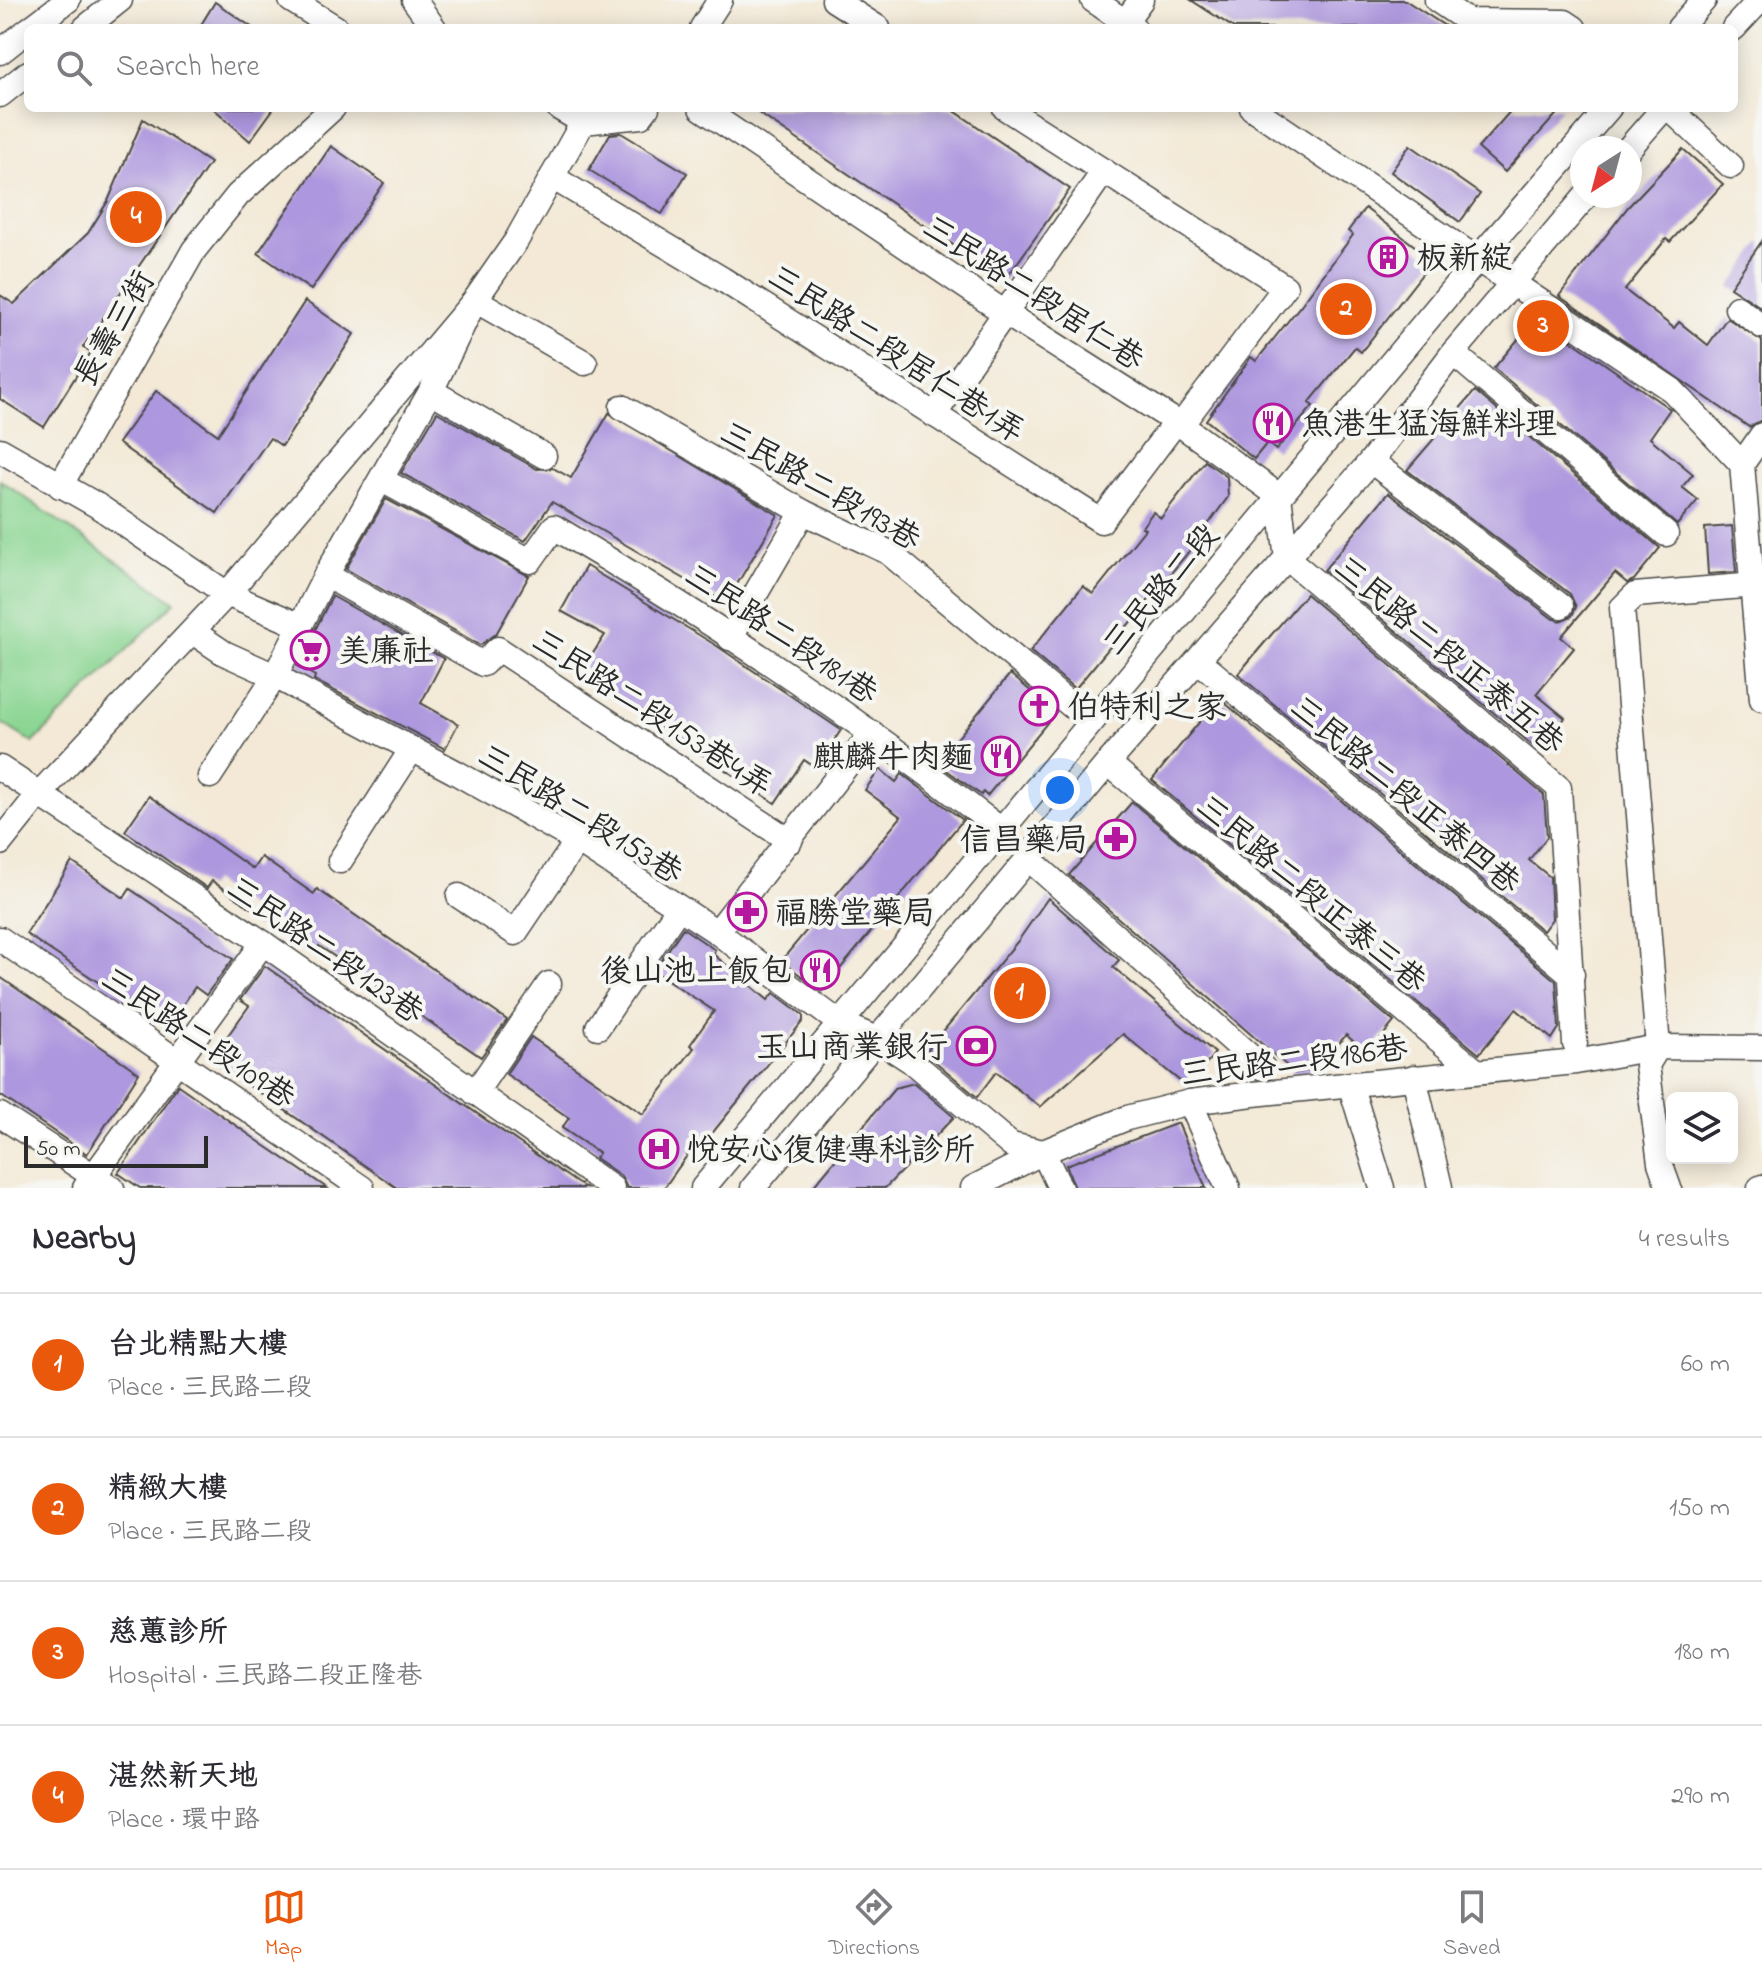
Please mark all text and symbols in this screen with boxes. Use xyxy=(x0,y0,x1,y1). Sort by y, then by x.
search box xyxy=(24,24,1738,112)
icon: search xyxy=(52,46,96,90)
text: Search here xyxy=(116,46,260,90)
north arrow xyxy=(1570,136,1642,208)
pin: 4 xyxy=(110,187,162,247)
street label: 三民路二段居仁巷 xyxy=(912,206,1152,384)
building icon: 板新綻 xyxy=(1367,236,1409,278)
place label: 板新綻 xyxy=(1416,237,1512,284)
street label: 三民路二段居仁巷1弄 xyxy=(757,255,1033,457)
street label: 長壽三街 xyxy=(64,263,168,397)
pin: 2 xyxy=(1320,279,1372,339)
pin: 3 xyxy=(1517,296,1569,356)
restaurant icon: 魚港生猛海鮮料理 xyxy=(1252,402,1294,444)
place label: 魚港生猛海鮮料理 xyxy=(1301,403,1557,450)
street label: 三民路二段193巷 xyxy=(710,411,928,565)
street label: 三民路二段 xyxy=(1093,515,1232,668)
street label: 三民路二段正泰五巷 xyxy=(1322,546,1573,767)
street label: 三民路二段181巷 xyxy=(674,554,886,718)
street label: 三民路二段153巷4弄 xyxy=(521,619,781,811)
supermarket icon: 美廉社 xyxy=(289,629,331,671)
place label: 美廉社 xyxy=(338,630,434,677)
church icon: 伯特利之家 xyxy=(1018,685,1060,727)
place label: 伯特利之家 xyxy=(1067,686,1227,733)
street label: 三民路二段正泰四巷 xyxy=(1278,686,1529,907)
street label: 三民路二段153巷 xyxy=(468,734,691,898)
restaurant icon: 麒麟牛肉麵 xyxy=(980,735,1022,777)
place label: 麒麟牛肉麵 xyxy=(813,736,973,783)
your location xyxy=(1040,770,1080,810)
street label: 三民路二段正泰三巷 xyxy=(1184,785,1435,1006)
pharmacy icon: 信昌藥局 xyxy=(1095,818,1137,860)
place label: 信昌藥局 xyxy=(960,819,1088,866)
street label: 三民路二段123巷 xyxy=(216,866,432,1037)
pharmacy icon: 福勝堂藥局 xyxy=(726,891,768,933)
place label: 福勝堂藥局 xyxy=(775,892,935,939)
restaurant icon: 後山池上飯包 xyxy=(799,949,841,991)
place label: 後山池上飯包 xyxy=(600,950,792,997)
street label: 三民路二段109巷 xyxy=(90,957,304,1122)
pin: 1 xyxy=(994,963,1046,1023)
bank icon: 玉山商業銀行 xyxy=(955,1025,997,1067)
place label: 玉山商業銀行 xyxy=(756,1026,948,1073)
street label: 三民路二段186巷 xyxy=(1178,1026,1411,1101)
map controls xyxy=(1666,1092,1738,1164)
button: layers xyxy=(1666,1092,1738,1164)
hospital icon: 悅安心復健專科診所 xyxy=(638,1128,680,1170)
place label: 悅安心復健專科診所 xyxy=(687,1129,975,1176)
scale bar xyxy=(24,1132,208,1168)
text: 50 m xyxy=(36,1134,81,1166)
text: Nearby xyxy=(32,1215,136,1265)
text: 4 results xyxy=(1639,1221,1730,1259)
text: 台北精點大樓 xyxy=(108,1324,288,1368)
text: 1 xyxy=(54,1346,62,1384)
text: 60 m xyxy=(1681,1346,1730,1384)
text: Place · 三民路二段 xyxy=(108,1370,312,1408)
text: 精緻大樓 xyxy=(108,1468,228,1512)
text: 2 xyxy=(52,1490,64,1528)
text: 150 m xyxy=(1669,1490,1730,1528)
text: Place · 三民路二段 xyxy=(108,1514,312,1552)
text: 慈蕙診所 xyxy=(108,1612,228,1656)
text: 3 xyxy=(53,1634,63,1672)
text: 180 m xyxy=(1674,1634,1730,1672)
text: Hospital · 三民路二段正隆巷 xyxy=(108,1658,422,1696)
text: 湛然新天地 xyxy=(108,1756,258,1800)
text: 4 xyxy=(53,1778,63,1816)
text: 290 m xyxy=(1671,1778,1730,1816)
text: Place · 環中路 xyxy=(108,1802,260,1840)
tab: Map xyxy=(262,1885,306,1965)
tab: Directions xyxy=(829,1885,920,1965)
tab: Saved xyxy=(1443,1885,1500,1965)

